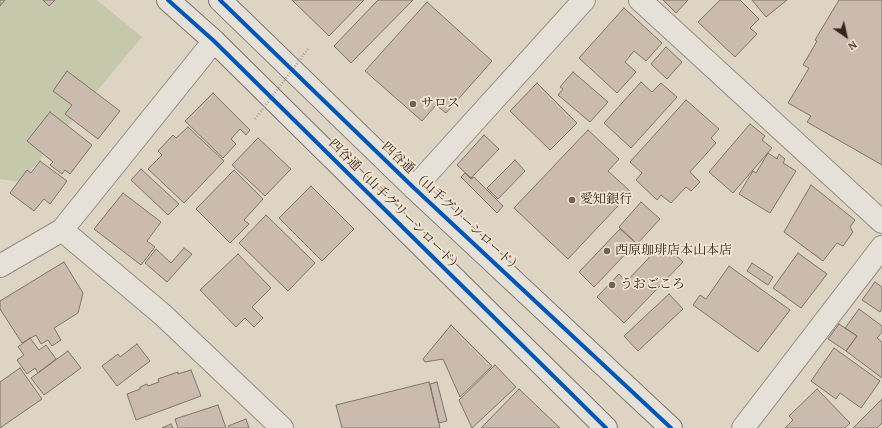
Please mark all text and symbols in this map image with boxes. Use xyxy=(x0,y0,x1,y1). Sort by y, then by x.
north arrow xyxy=(826,16,866,56)
text: N xyxy=(845,37,860,55)
place label: サロス xyxy=(421,96,460,112)
marker: サロス xyxy=(408,99,418,109)
street label: 四谷通（山手グリーンロード） xyxy=(325,136,465,276)
street label: 四谷通 （山手グリーンロード） xyxy=(378,139,524,277)
place label: 愛知銀行 xyxy=(580,192,632,208)
marker: 愛知銀行 xyxy=(567,195,577,205)
place label: 西原珈琲店本山本店 xyxy=(615,243,732,259)
marker: 西原珈琲店本山本店 xyxy=(602,246,612,256)
place label: うおごころ xyxy=(620,277,685,293)
marker: うおごころ xyxy=(607,280,617,290)

